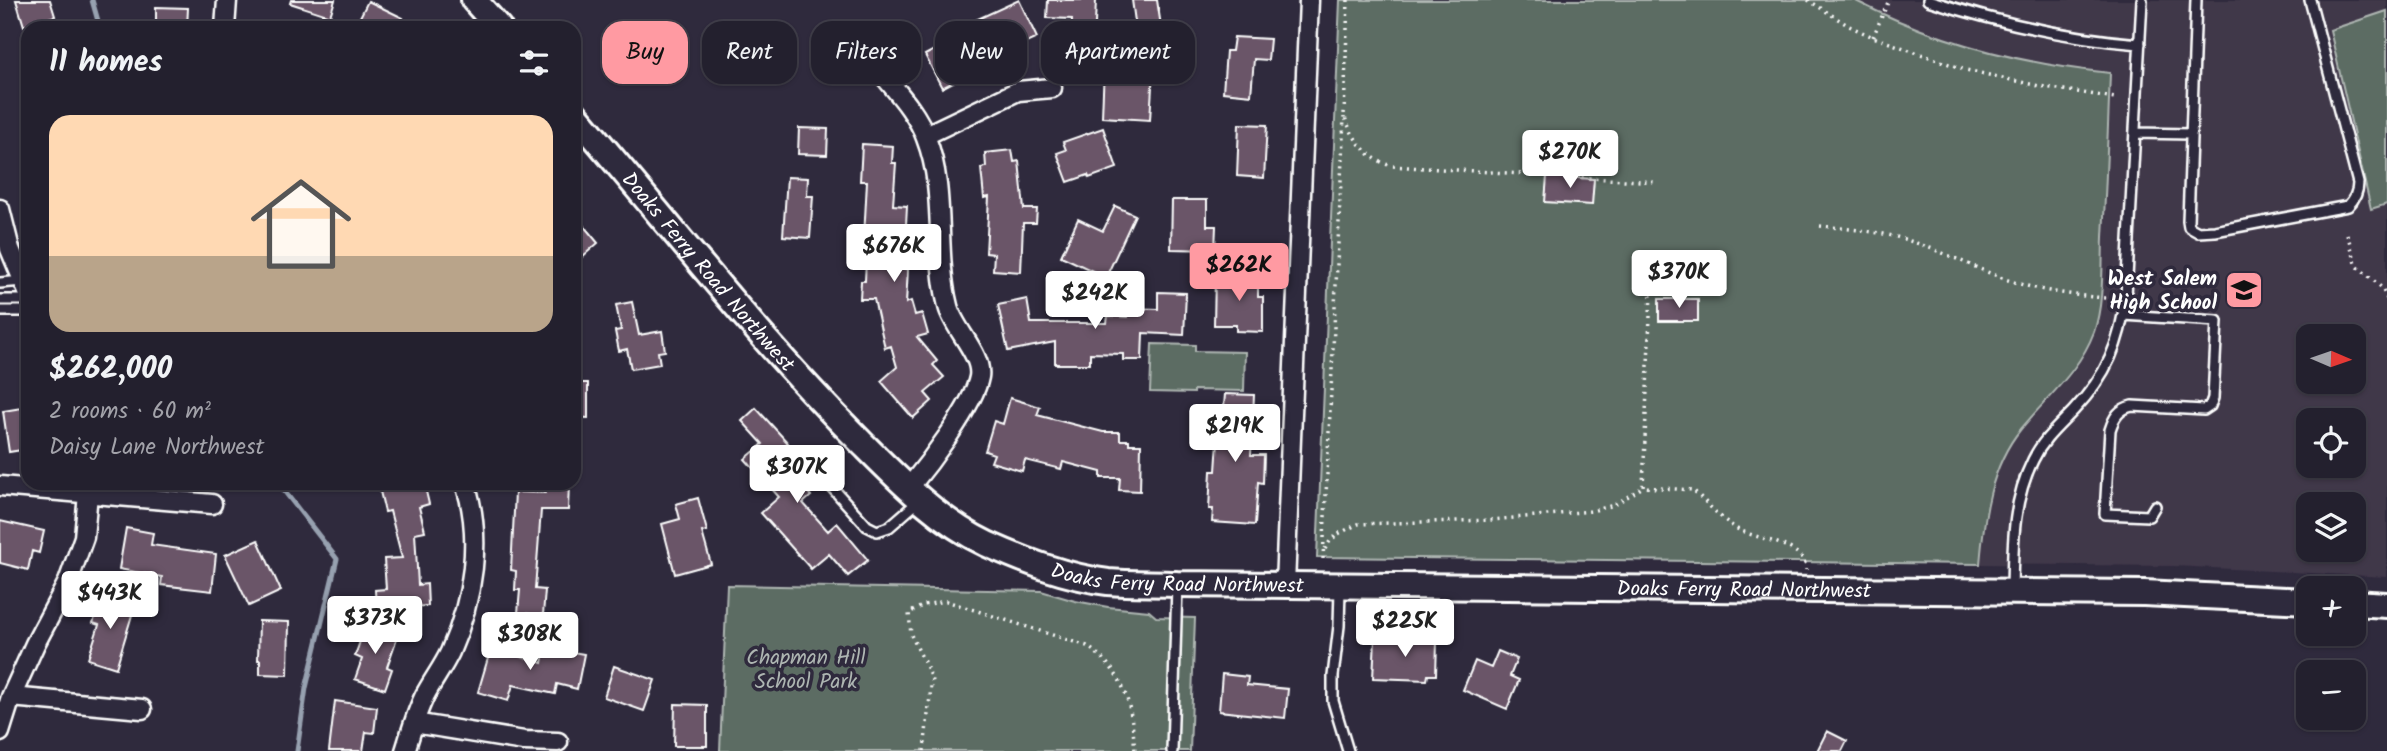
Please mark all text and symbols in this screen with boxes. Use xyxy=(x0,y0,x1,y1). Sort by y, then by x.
chip: Buy xyxy=(602,21,688,84)
chip: Rent xyxy=(702,21,797,84)
chip: Filters xyxy=(811,21,921,84)
chip: New xyxy=(935,21,1027,84)
chip: Apartment xyxy=(1041,21,1195,84)
text: 11 homes xyxy=(49,39,162,87)
icon: filters xyxy=(515,44,553,82)
pin: $270K xyxy=(1521,130,1619,190)
text: $270K xyxy=(1538,135,1602,171)
icon: home xyxy=(238,161,364,287)
street label: Doaks Ferry Road Northwest xyxy=(613,165,803,381)
pin: $676K xyxy=(845,224,943,284)
text: $676K xyxy=(862,229,926,265)
pin: $262K xyxy=(1190,244,1288,303)
text: $262K xyxy=(1206,248,1272,284)
pin: $370K xyxy=(1630,250,1728,310)
text: $370K xyxy=(1648,255,1710,291)
place label: West Salem High School xyxy=(2108,263,2217,320)
school or university icon: West Salem High School xyxy=(2223,269,2265,311)
pin: $242K xyxy=(1046,272,1144,331)
text: $242K xyxy=(1062,276,1128,312)
north arrow xyxy=(2296,324,2366,394)
map controls xyxy=(2296,324,2366,730)
text: $262,000 xyxy=(49,346,172,394)
text: 2 rooms · 60 m² xyxy=(49,394,211,430)
pin: $219K xyxy=(1186,405,1284,464)
button: locate xyxy=(2296,408,2366,478)
text: $219K xyxy=(1205,409,1265,445)
text: Daisy Lane Northwest xyxy=(49,430,264,466)
pin: $307K xyxy=(748,446,846,505)
text: $307K xyxy=(766,450,828,486)
button: layers xyxy=(2296,492,2366,562)
street label: Doaks Ferry Road Northwest xyxy=(1046,555,1305,603)
pin: $443K xyxy=(61,572,159,631)
street label: Doaks Ferry Road Northwest xyxy=(1617,573,1872,608)
text: $443K xyxy=(77,576,143,612)
button: + xyxy=(2296,576,2366,646)
pin: $373K xyxy=(326,596,424,656)
pin: $225K xyxy=(1356,600,1454,659)
text: $373K xyxy=(343,601,407,637)
text: $225K xyxy=(1372,604,1438,640)
pin: $308K xyxy=(481,612,579,672)
text: $308K xyxy=(497,617,563,653)
park label: Chapman Hill School Park xyxy=(746,642,866,699)
button: − xyxy=(2296,660,2366,730)

